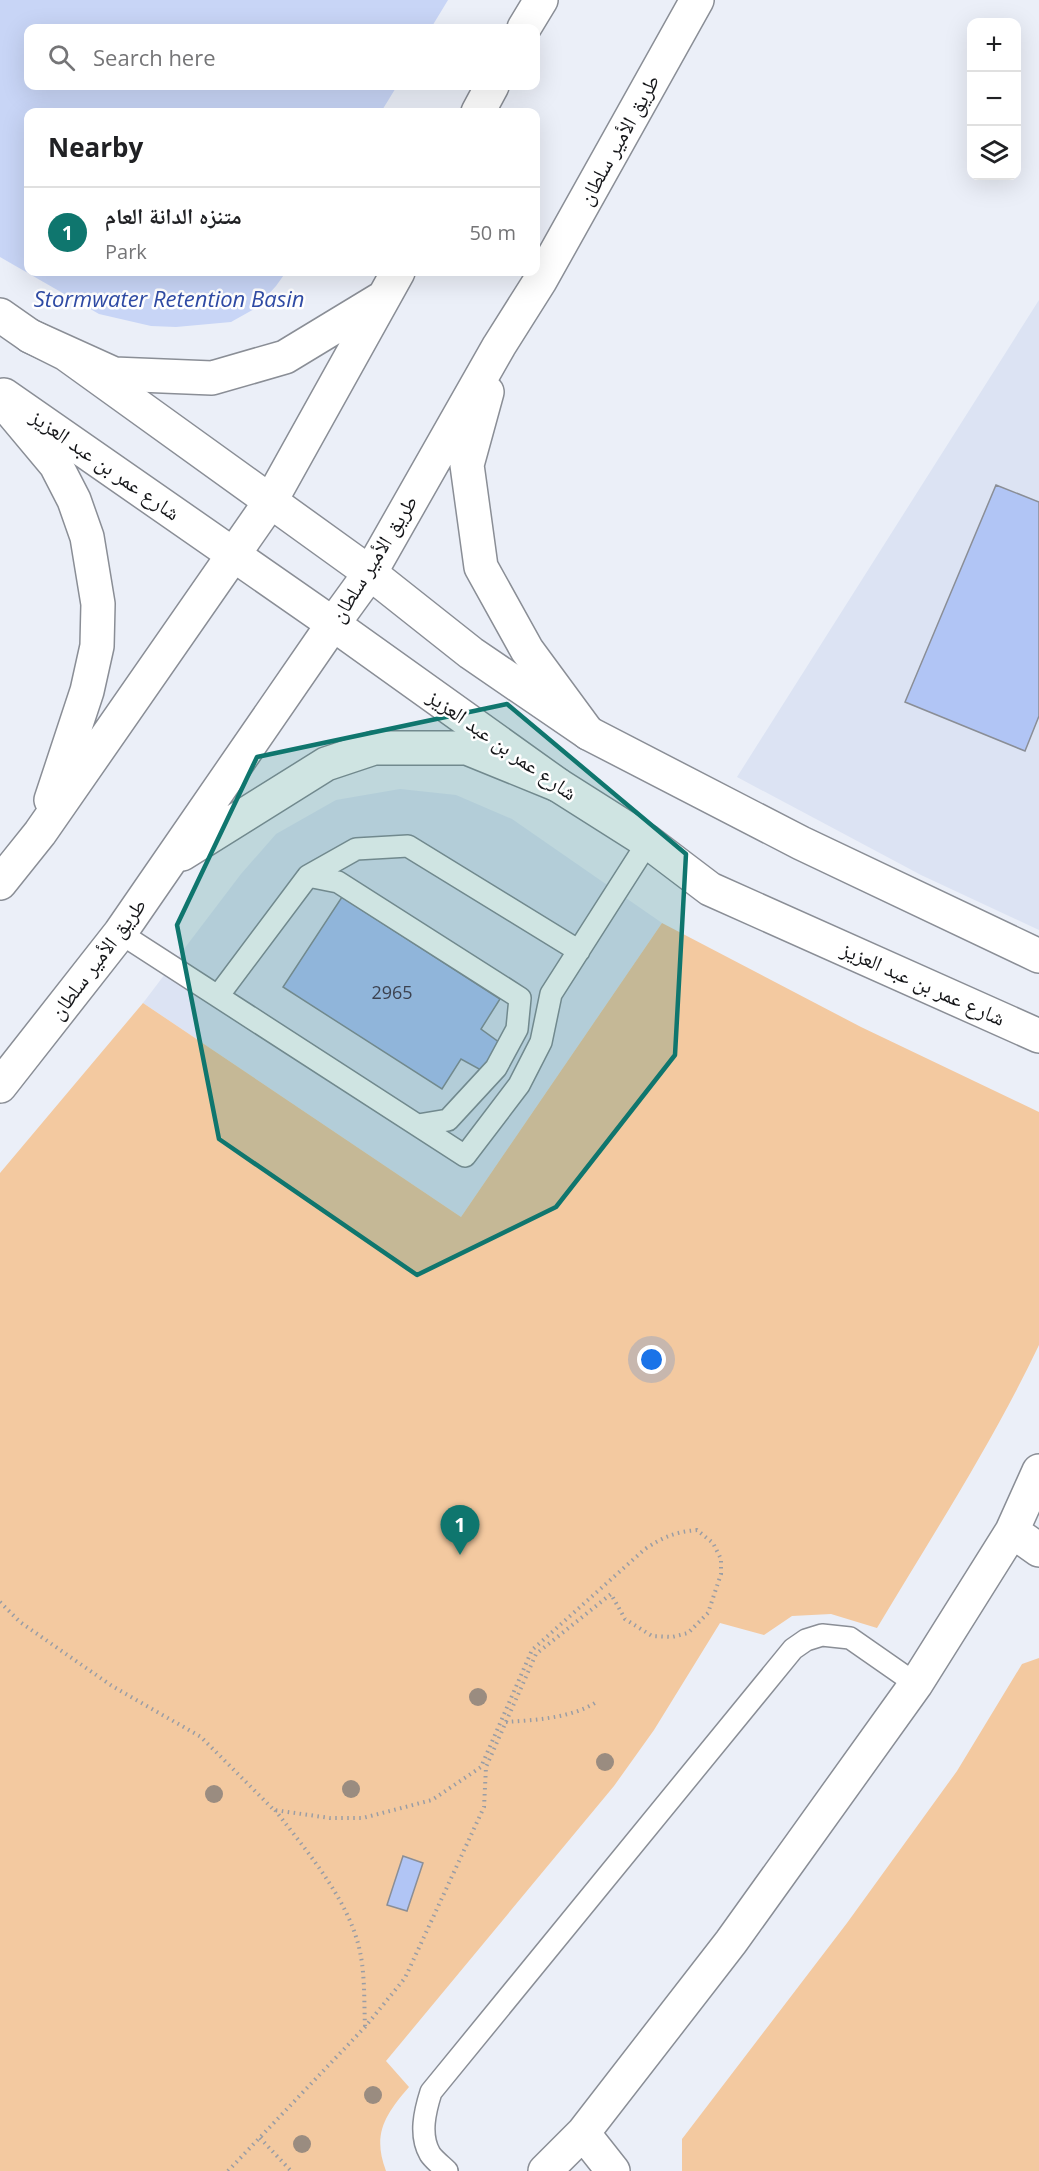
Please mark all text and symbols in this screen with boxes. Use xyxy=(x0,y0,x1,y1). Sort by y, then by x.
map controls xyxy=(967,18,1021,180)
button: + xyxy=(967,18,1021,72)
search box xyxy=(24,24,540,90)
icon: search xyxy=(45,41,78,74)
text: Search here xyxy=(93,42,216,72)
street label: طريق الأمير سلطان xyxy=(571,69,666,210)
button: − xyxy=(967,72,1021,126)
button: layers xyxy=(967,126,1021,180)
text: Nearby xyxy=(48,129,143,165)
text: متنزه الدانة العام xyxy=(105,200,242,230)
text: 1 xyxy=(62,219,73,246)
text: 50 m xyxy=(469,219,516,246)
text: Park xyxy=(105,238,147,265)
water label: Stormwater Retention Basin xyxy=(34,283,304,313)
street label: شارع عمر بن عبد العزيز xyxy=(24,401,186,526)
street label: طريق الأمير سلطان xyxy=(323,489,424,627)
street label: شارع عمر بن عبد العزيز xyxy=(421,681,583,806)
street label: طريق الأمير سلطان xyxy=(42,892,152,1025)
street label: شارع عمر بن عبد العزيز xyxy=(836,934,1010,1032)
house number: 2965 xyxy=(371,980,413,1004)
your location xyxy=(637,1345,666,1374)
pin: 1 xyxy=(440,1506,480,1555)

